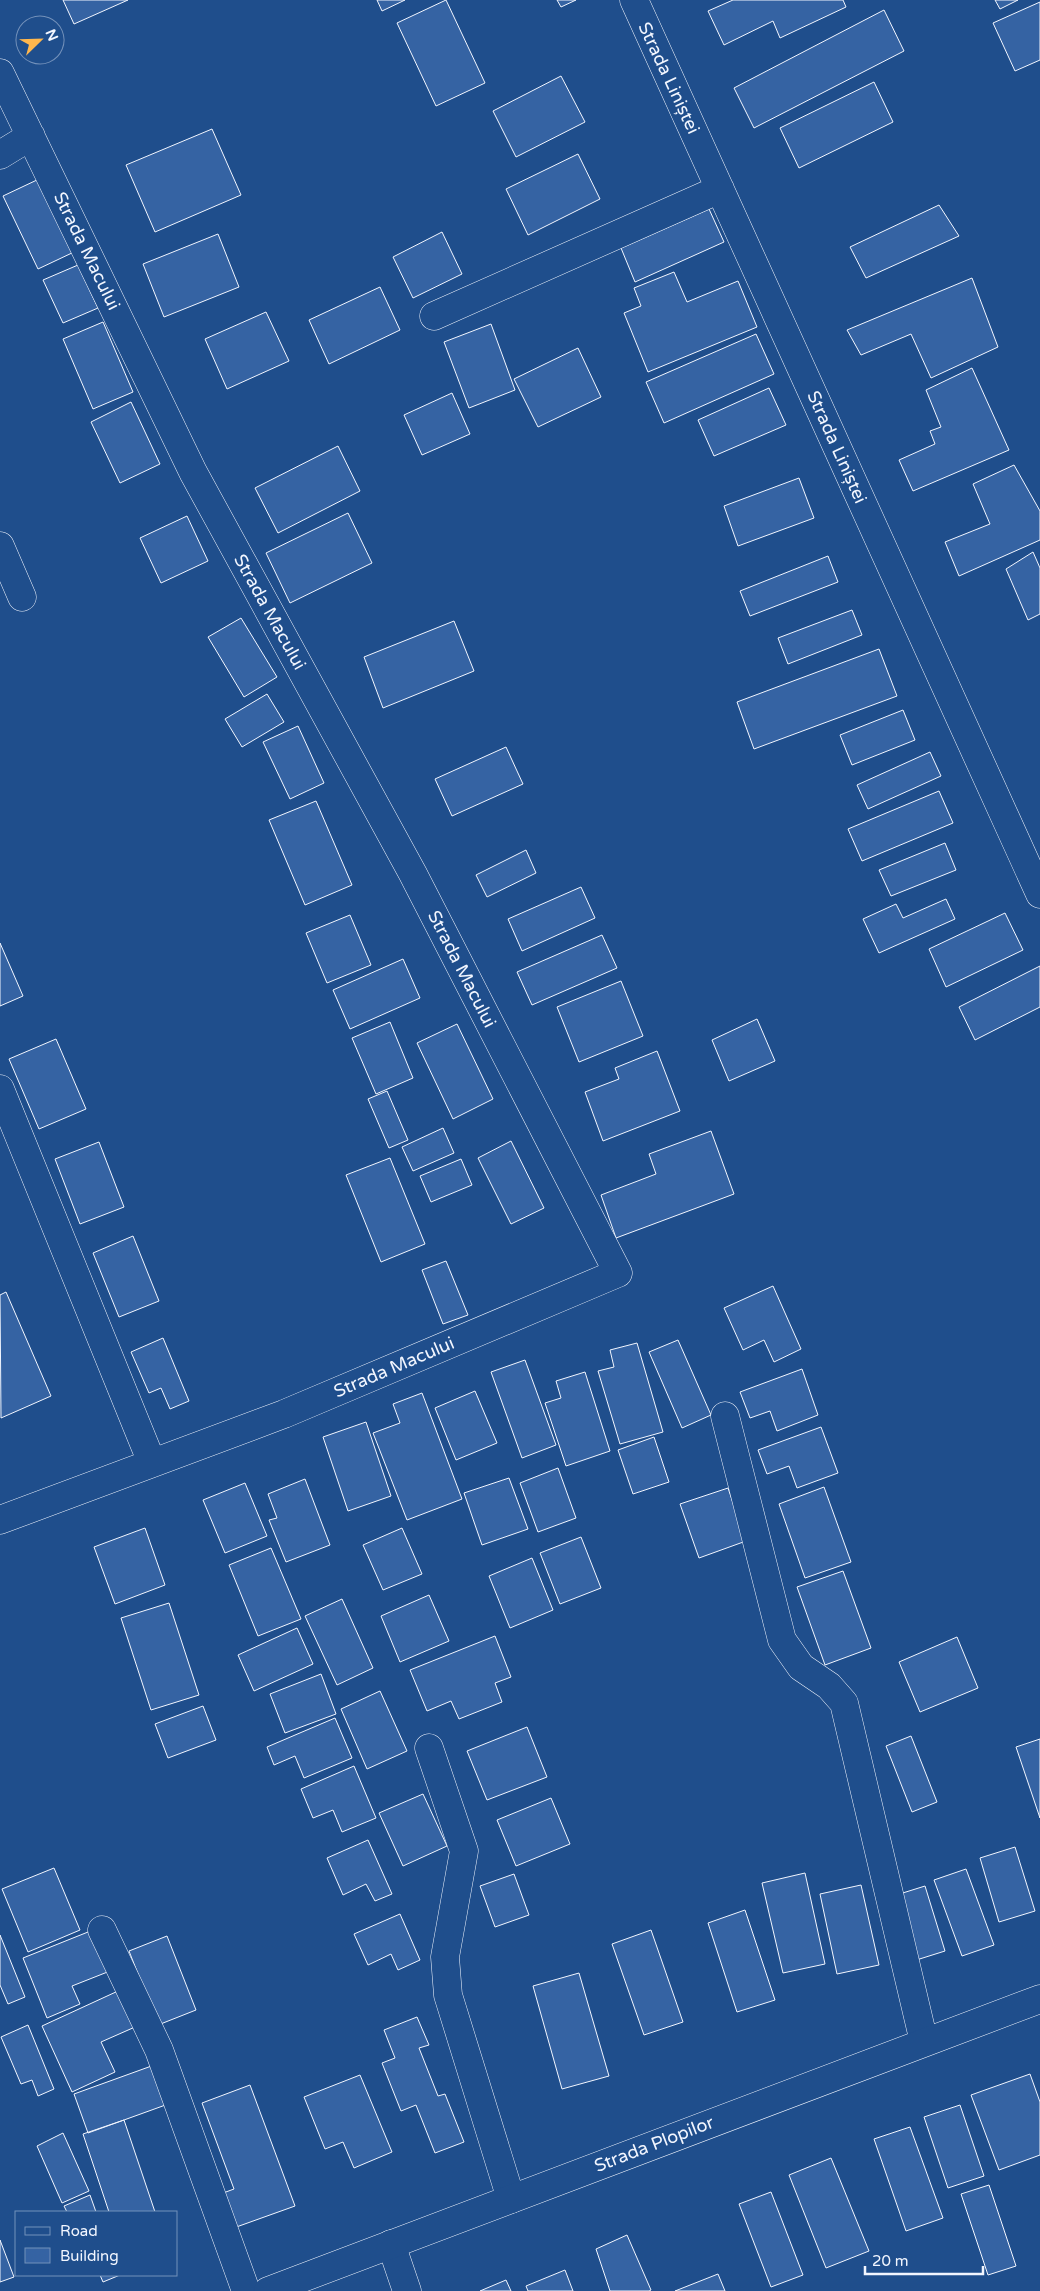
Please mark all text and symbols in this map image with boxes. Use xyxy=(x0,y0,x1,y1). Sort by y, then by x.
north arrow xyxy=(15,15,65,65)
street label: Strada Liniștei xyxy=(633,19,705,137)
text: N xyxy=(41,27,62,44)
street label: Strada Macului xyxy=(49,188,125,314)
street label: Strada Liniștei xyxy=(802,387,872,507)
street label: Strada Macului xyxy=(229,550,311,674)
street label: Strada Macului xyxy=(423,907,501,1031)
street label: Strada Macului xyxy=(330,1332,458,1402)
street label: Strada Plopilor xyxy=(591,2111,717,2177)
legend xyxy=(15,2211,178,2276)
text: Road xyxy=(60,2222,98,2240)
scale bar xyxy=(865,2244,982,2276)
text: Building xyxy=(60,2247,119,2265)
text: 20 m xyxy=(872,2252,909,2270)

